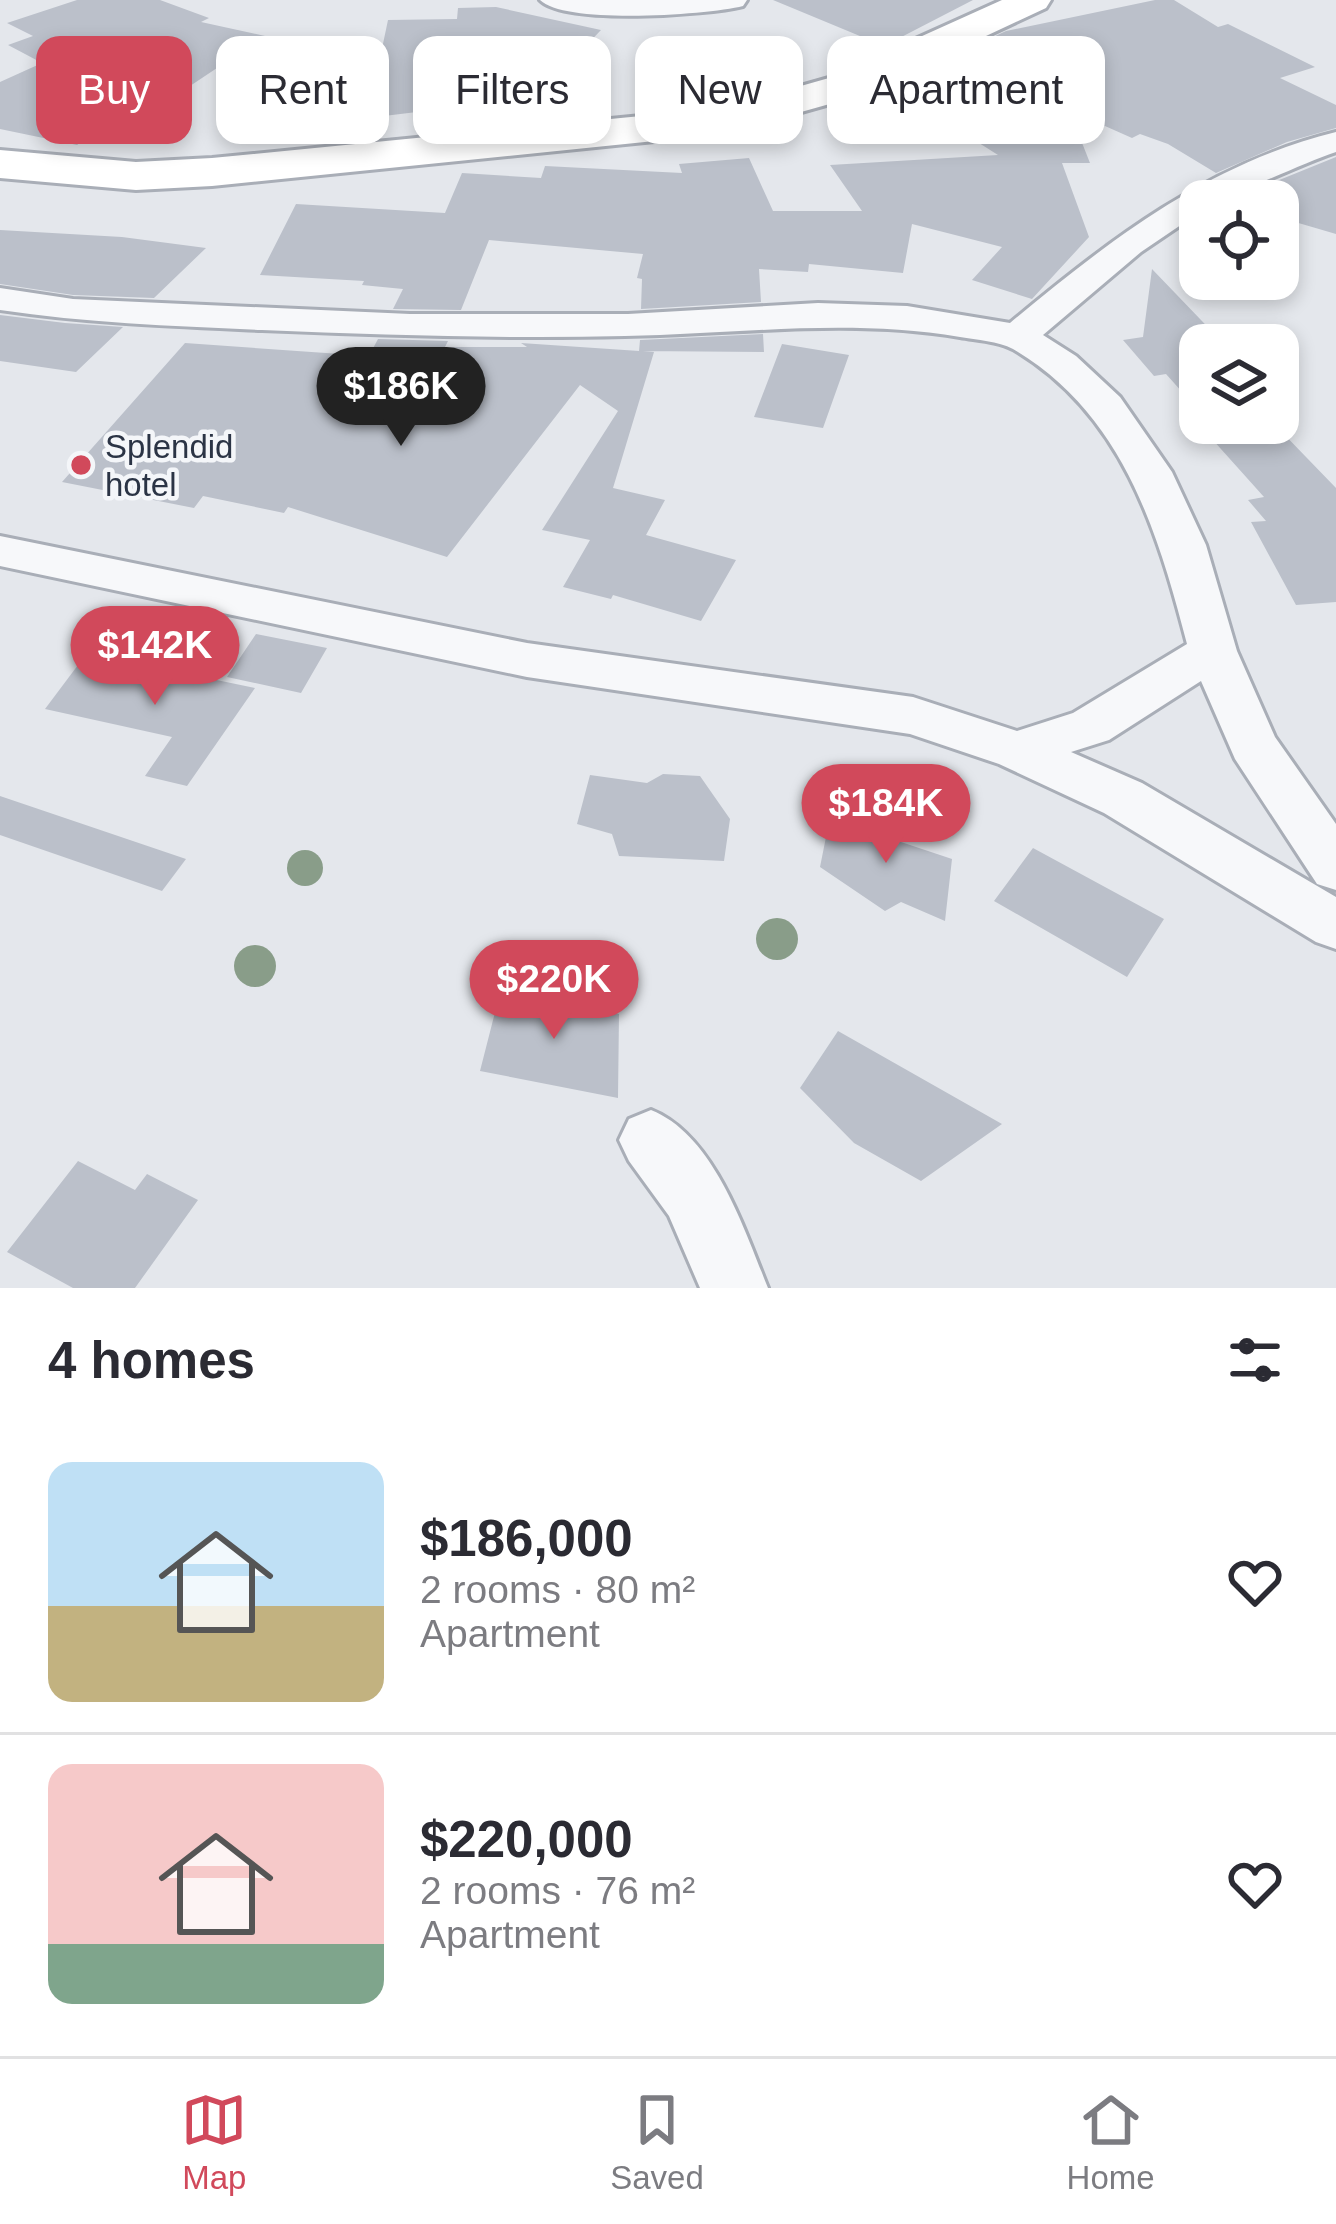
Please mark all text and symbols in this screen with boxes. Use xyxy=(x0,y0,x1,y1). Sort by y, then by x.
chip: Buy xyxy=(36,36,192,144)
chip: Rent xyxy=(216,36,389,144)
chip: Filters xyxy=(413,36,611,144)
chip: New xyxy=(635,36,803,144)
chip: Apartment xyxy=(827,36,1105,144)
map controls xyxy=(1179,180,1299,444)
button: locate xyxy=(1179,180,1299,300)
button: layers xyxy=(1179,324,1299,444)
pin: $186K xyxy=(317,347,485,449)
text: $186K xyxy=(344,364,458,407)
place label: Splendid hotel xyxy=(105,428,233,503)
marker: Splendid hotel xyxy=(68,452,94,478)
pin: $142K xyxy=(71,606,239,708)
text: $142K xyxy=(98,623,212,666)
pin: $184K xyxy=(802,764,970,866)
text: $184K xyxy=(829,781,943,824)
pin: $220K xyxy=(470,940,638,1042)
text: $220K xyxy=(497,957,611,1000)
icon: filters xyxy=(1222,1327,1288,1393)
text: 4 homes xyxy=(48,1332,255,1389)
icon: home xyxy=(144,1510,288,1654)
text: $186,000 xyxy=(420,1510,633,1567)
icon: heart xyxy=(1222,1549,1288,1615)
text: 2 rooms · 80 m² xyxy=(420,1568,695,1611)
text: Apartment xyxy=(420,1612,600,1655)
text: $220,000 xyxy=(420,1811,633,1868)
icon: home xyxy=(144,1812,288,1956)
icon: heart xyxy=(1222,1851,1288,1917)
text: 2 rooms · 76 m² xyxy=(420,1869,695,1912)
text: Apartment xyxy=(420,1913,600,1956)
tab: Map xyxy=(181,2087,247,2197)
tab: Saved xyxy=(610,2087,704,2197)
tab: Home xyxy=(1067,2087,1155,2197)

